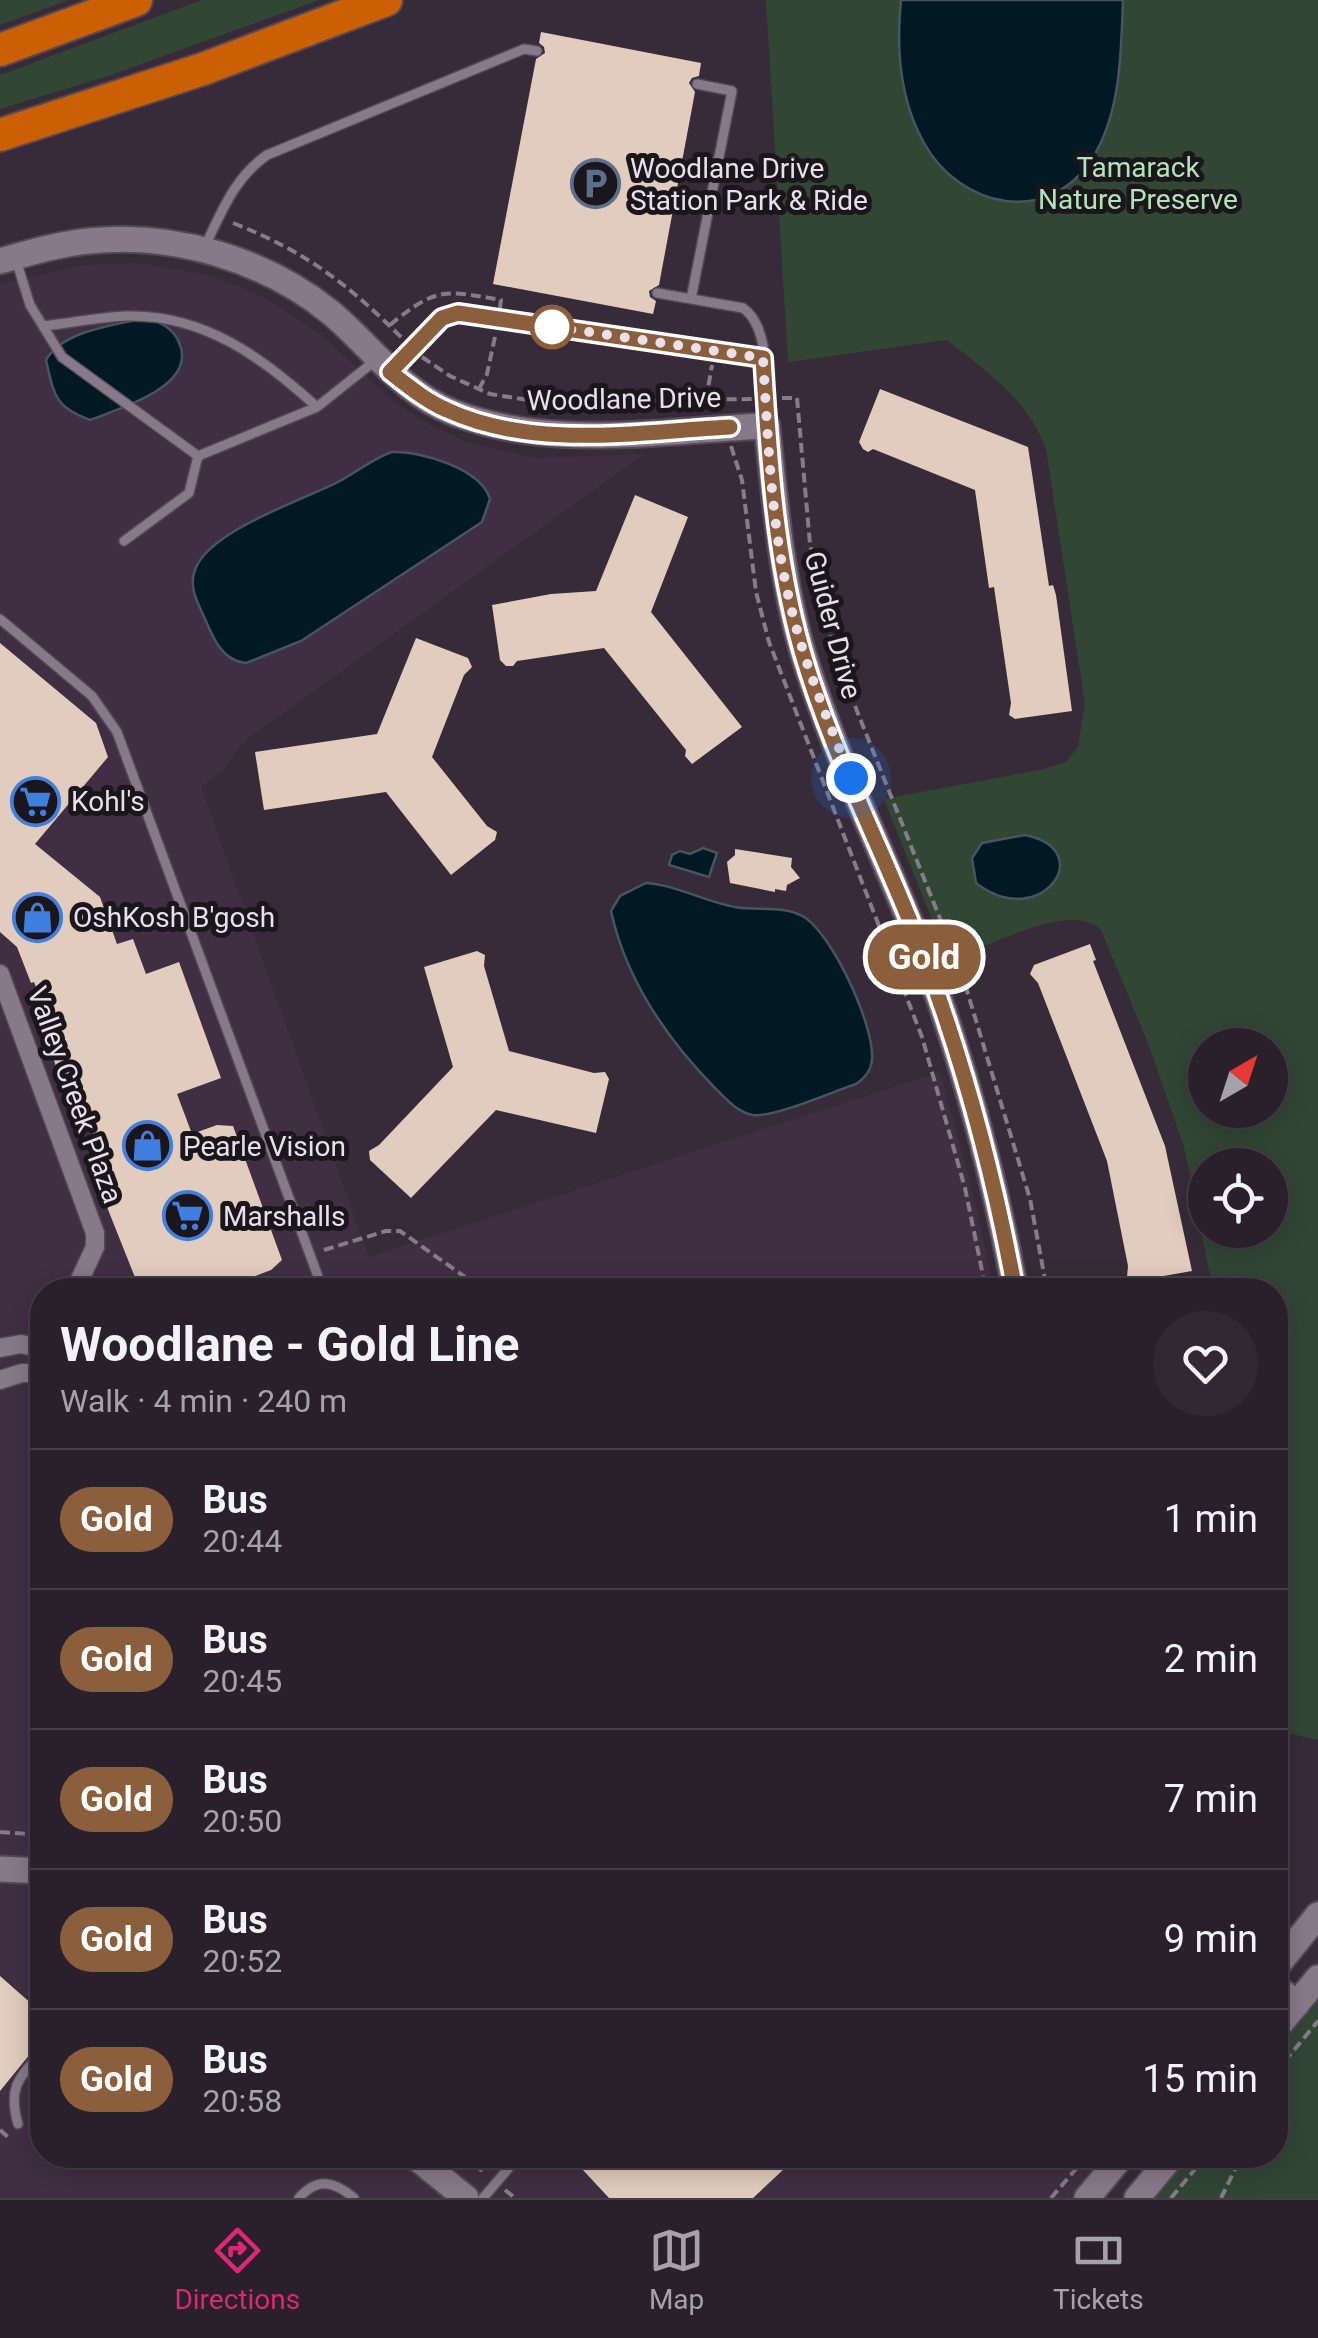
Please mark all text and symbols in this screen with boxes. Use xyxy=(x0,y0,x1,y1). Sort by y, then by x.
park label: Tamarack Nature Preserve xyxy=(1038,151,1238,216)
place label: Woodlane Drive Station Park & Ride xyxy=(630,152,868,217)
parking icon: Woodlane Drive Station Park & Ride xyxy=(569,158,621,210)
unlabelled marker xyxy=(531,306,573,348)
street label: Woodlane Drive xyxy=(527,381,721,417)
street label: Guider Drive xyxy=(797,548,869,702)
your location xyxy=(826,753,876,803)
supermarket icon: Kohl's xyxy=(10,775,62,827)
place label: Kohl's xyxy=(71,785,145,818)
shop icon: OshKosh B'gosh xyxy=(12,891,64,943)
place label: OshKosh B'gosh xyxy=(73,901,275,934)
line badge: Gold xyxy=(854,924,994,990)
text: Gold xyxy=(888,937,960,978)
street label: Valley Creek Plaza xyxy=(20,982,130,1208)
north arrow xyxy=(1188,1028,1288,1128)
map controls xyxy=(1188,1028,1288,1248)
shop icon: Pearle Vision xyxy=(122,1120,174,1172)
place label: Pearle Vision xyxy=(183,1130,346,1163)
button: locate xyxy=(1188,1148,1288,1248)
supermarket icon: Marshalls xyxy=(162,1190,214,1242)
place label: Marshalls xyxy=(223,1200,345,1233)
button: heart xyxy=(1153,1311,1258,1416)
text: Woodlane - Gold Line xyxy=(60,1316,519,1373)
text: Walk · 4 min · 240 m xyxy=(60,1382,347,1420)
text: Bus xyxy=(203,1478,268,1522)
text: 1 min xyxy=(1164,1497,1258,1541)
text: Gold xyxy=(80,1499,153,1540)
text: 20:44 xyxy=(203,1522,282,1560)
text: Bus xyxy=(203,1618,268,1662)
text: 2 min xyxy=(1164,1637,1258,1681)
text: Gold xyxy=(80,1639,153,1680)
text: 20:45 xyxy=(203,1662,282,1700)
text: Bus xyxy=(203,1758,268,1802)
text: 7 min xyxy=(1164,1777,1258,1821)
text: Gold xyxy=(80,1779,153,1820)
text: 20:50 xyxy=(203,1802,282,1840)
text: Bus xyxy=(203,1898,268,1942)
text: 9 min xyxy=(1164,1917,1258,1961)
text: Gold xyxy=(80,1919,153,1960)
text: 20:52 xyxy=(203,1942,282,1980)
text: Bus xyxy=(203,2038,268,2082)
text: 15 min xyxy=(1142,2057,1258,2101)
text: Gold xyxy=(80,2059,153,2100)
text: 20:58 xyxy=(203,2082,282,2120)
tab: Directions xyxy=(174,2223,300,2316)
tab: Map xyxy=(649,2223,704,2316)
tab: Tickets xyxy=(1053,2223,1144,2316)

